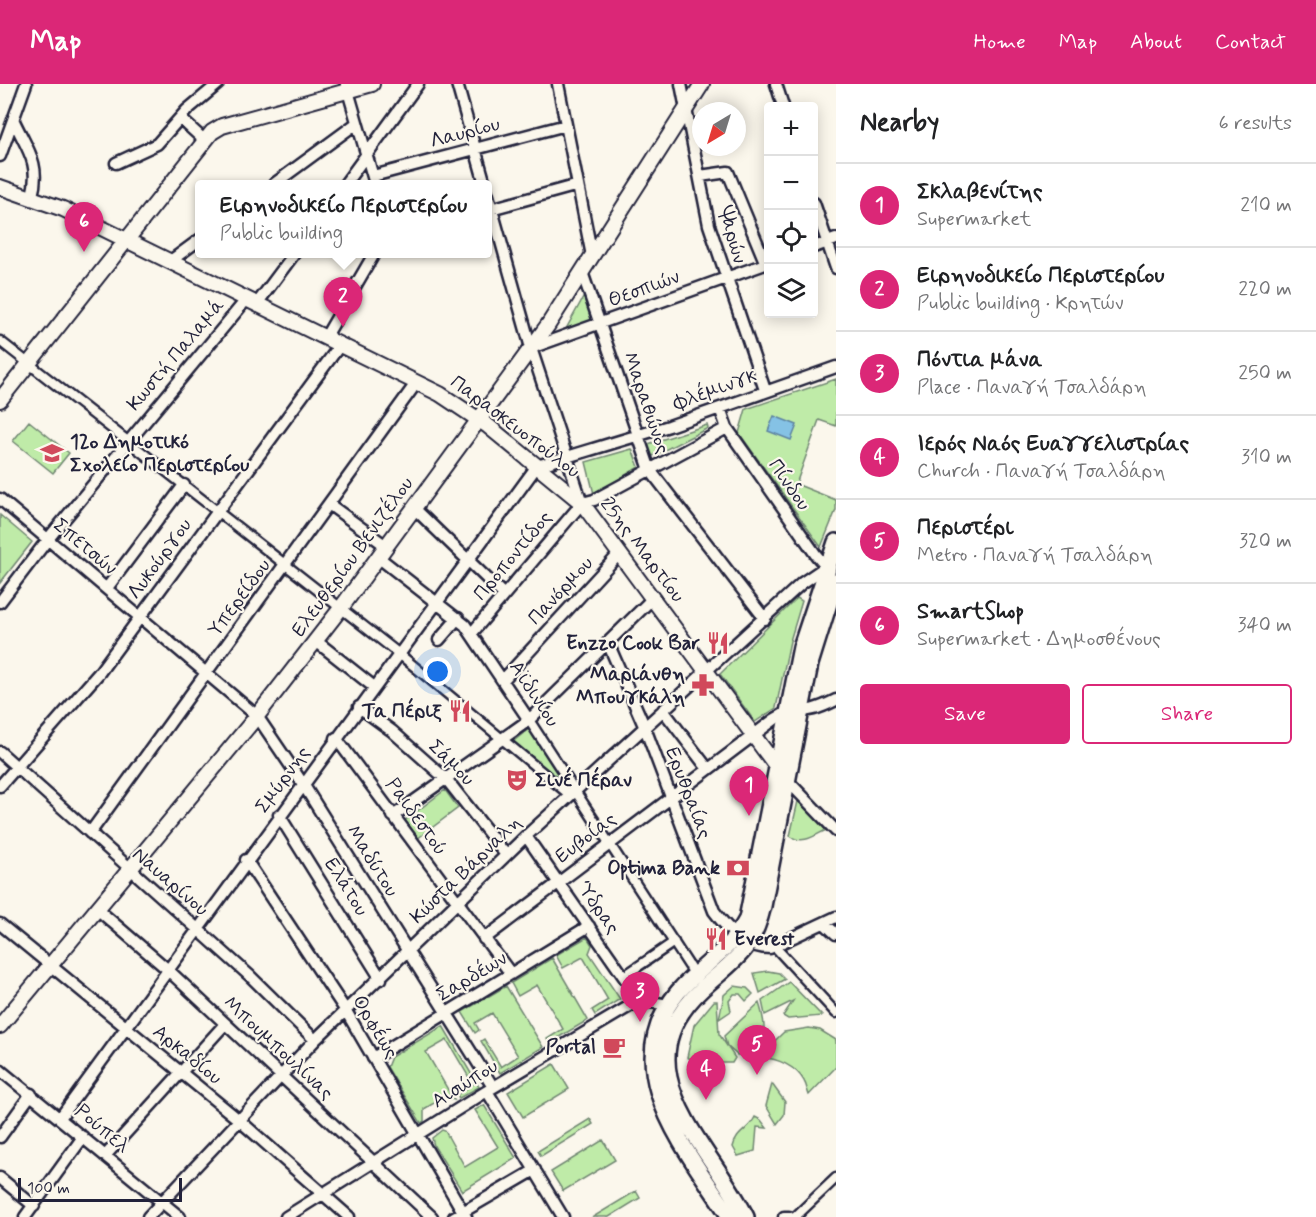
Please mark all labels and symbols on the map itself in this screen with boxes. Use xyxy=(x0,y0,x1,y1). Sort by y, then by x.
north arrow xyxy=(692,102,746,156)
street label: Λαυρίου xyxy=(427,111,503,155)
pin: 6 xyxy=(64,202,104,252)
street label: Ψαρών xyxy=(711,202,753,267)
street label: Θεσπιών xyxy=(604,264,684,314)
pin: 2 xyxy=(324,278,362,327)
street label: Κωστή Παλαμά xyxy=(121,293,231,417)
street label: Μαραθώνος xyxy=(616,348,676,458)
street label: Φλέμινγκ xyxy=(669,362,760,418)
street label: Παρασκευοπούλου xyxy=(445,369,585,485)
place label: 12ο Δημοτικό Σχολείο Περιστερίου xyxy=(70,429,249,479)
school or university icon: 12ο Δημοτικό Σχολείο Περιστερίου xyxy=(39,440,65,466)
street label: Πίνδου xyxy=(761,454,817,516)
street label: Ελευθερίου Βενιζέλου xyxy=(286,471,420,643)
street label: 25ης Μαρτίου xyxy=(593,492,691,608)
street label: Προποντίδος xyxy=(467,505,559,607)
street label: Σπετσών xyxy=(47,512,123,582)
street label: Λυκούργου xyxy=(121,513,199,605)
street label: Πανόρμου xyxy=(522,551,600,631)
street label: Υπερείδου xyxy=(202,553,278,643)
place label: Enzzo Cook Bar xyxy=(566,630,701,657)
restaurant icon: Enzzo Cook Bar xyxy=(705,630,731,656)
street label: Αϊδινίου xyxy=(503,656,565,732)
your location xyxy=(423,657,452,686)
place label: Μαριάνθη Μπουγκάλη xyxy=(576,661,685,711)
pharmacy icon: Μαριάνθη Μπουγκάλη xyxy=(690,672,716,698)
place label: Τα Πέριξ xyxy=(361,697,442,725)
restaurant icon: Τα Πέριξ xyxy=(447,698,473,724)
street label: Σάμου xyxy=(422,734,480,792)
street label: Σμύρνης xyxy=(249,741,317,819)
street label: Ερυθραίας xyxy=(658,743,718,843)
place label: Σινέ Πέραν xyxy=(535,766,632,794)
pin: 1 xyxy=(730,766,768,816)
theatre icon: Σινέ Πέραν xyxy=(504,767,530,793)
street label: Ραιδεστού xyxy=(379,773,453,861)
street label: Ευβοίας xyxy=(550,806,622,870)
street label: Κώστα Βάρναλη xyxy=(404,810,528,930)
street label: Μαδύτου xyxy=(339,820,405,902)
street label: Ναυαρίνου xyxy=(126,841,214,923)
street label: Ελάτου xyxy=(318,853,374,921)
place label: Optima Bank xyxy=(607,855,720,882)
bank icon: Optima Bank xyxy=(725,855,751,881)
street label: Ύδρας xyxy=(570,876,626,940)
restaurant icon: Everest xyxy=(703,926,729,952)
place label: Everest xyxy=(734,926,794,953)
street label: Σαρδέων xyxy=(432,945,513,1009)
pin: 3 xyxy=(620,972,660,1022)
street label: Μπουμπουλίνας xyxy=(217,990,339,1106)
street label: Ορφέως xyxy=(345,990,405,1064)
street label: Αρκαδίου xyxy=(147,1019,227,1091)
pin: 5 xyxy=(738,1026,777,1075)
place label: Portal xyxy=(546,1034,596,1061)
cafe icon: Portal xyxy=(601,1034,627,1060)
pin: 4 xyxy=(686,1050,726,1100)
street label: Αισώπου xyxy=(427,1053,503,1115)
street label: Ρούπελ xyxy=(69,1098,135,1160)
scale bar xyxy=(18,1175,182,1202)

